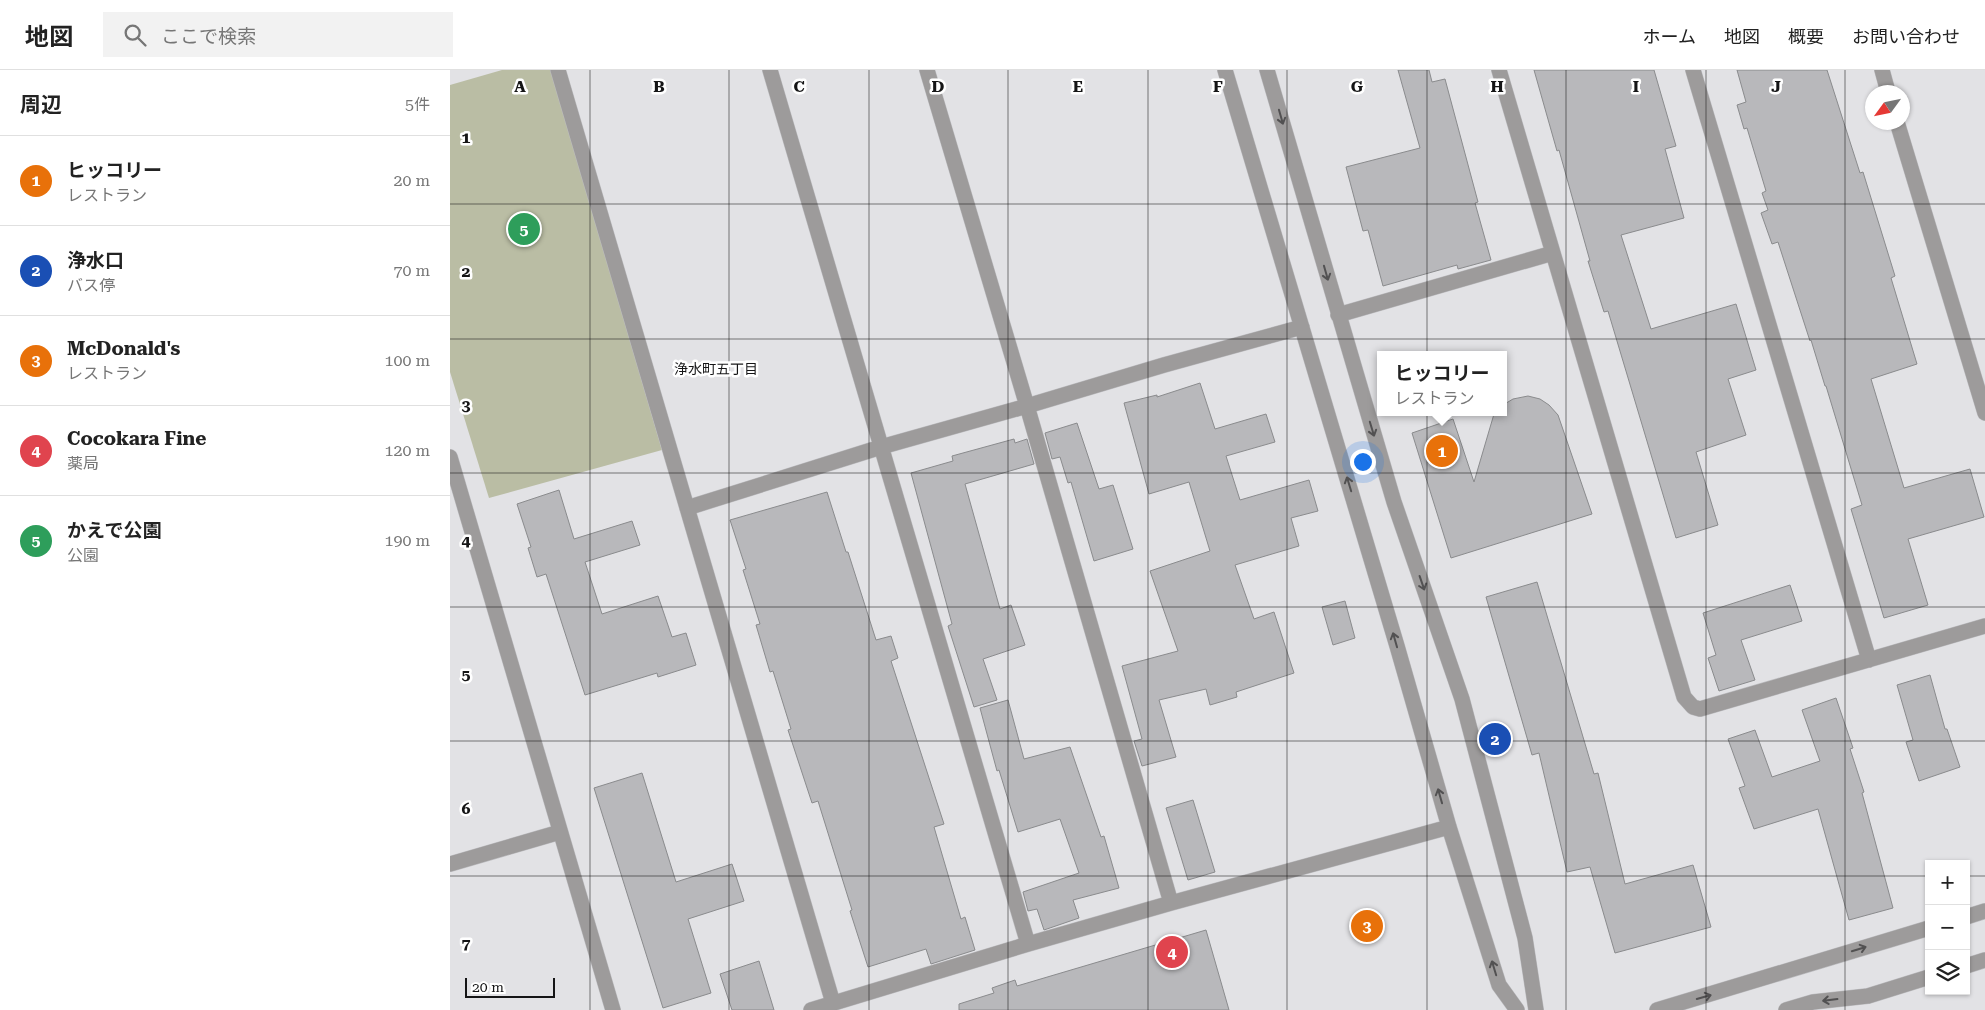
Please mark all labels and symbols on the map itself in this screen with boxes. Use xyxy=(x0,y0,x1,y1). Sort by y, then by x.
text: A xyxy=(514,77,526,96)
text: B xyxy=(653,77,665,96)
text: C xyxy=(793,77,805,96)
text: D xyxy=(932,77,945,96)
text: E xyxy=(1073,77,1083,96)
text: F xyxy=(1213,77,1223,96)
text: G xyxy=(1351,77,1364,96)
text: H xyxy=(1490,77,1504,96)
text: I xyxy=(1633,77,1639,96)
text: J xyxy=(1771,77,1781,96)
north arrow xyxy=(1865,85,1910,130)
one-way arrow xyxy=(1277,108,1286,124)
text: 1 xyxy=(462,128,471,147)
pin: 5 xyxy=(508,210,540,248)
text: 2 xyxy=(462,262,471,281)
one-way arrow xyxy=(1322,265,1331,281)
district label: 浄水町五丁目 xyxy=(674,361,758,377)
text: 3 xyxy=(462,396,471,415)
one-way arrow xyxy=(1368,420,1378,436)
pin: 1 xyxy=(1426,432,1458,470)
your location xyxy=(1350,449,1376,475)
one-way arrow xyxy=(1343,477,1353,493)
text: 4 xyxy=(462,531,471,550)
one-way arrow xyxy=(1418,575,1427,591)
one-way arrow xyxy=(1390,632,1400,648)
text: 5 xyxy=(462,665,471,684)
pin: 2 xyxy=(1479,720,1511,758)
one-way arrow xyxy=(1434,789,1444,805)
text: 6 xyxy=(462,799,471,818)
pin: 3 xyxy=(1351,907,1383,945)
pin: 4 xyxy=(1156,933,1188,971)
text: 7 xyxy=(462,934,471,953)
one-way arrow xyxy=(1851,944,1867,954)
one-way arrow xyxy=(1488,960,1498,976)
scale bar xyxy=(465,975,555,998)
one-way arrow xyxy=(1695,991,1711,1001)
one-way arrow xyxy=(1823,995,1839,1005)

